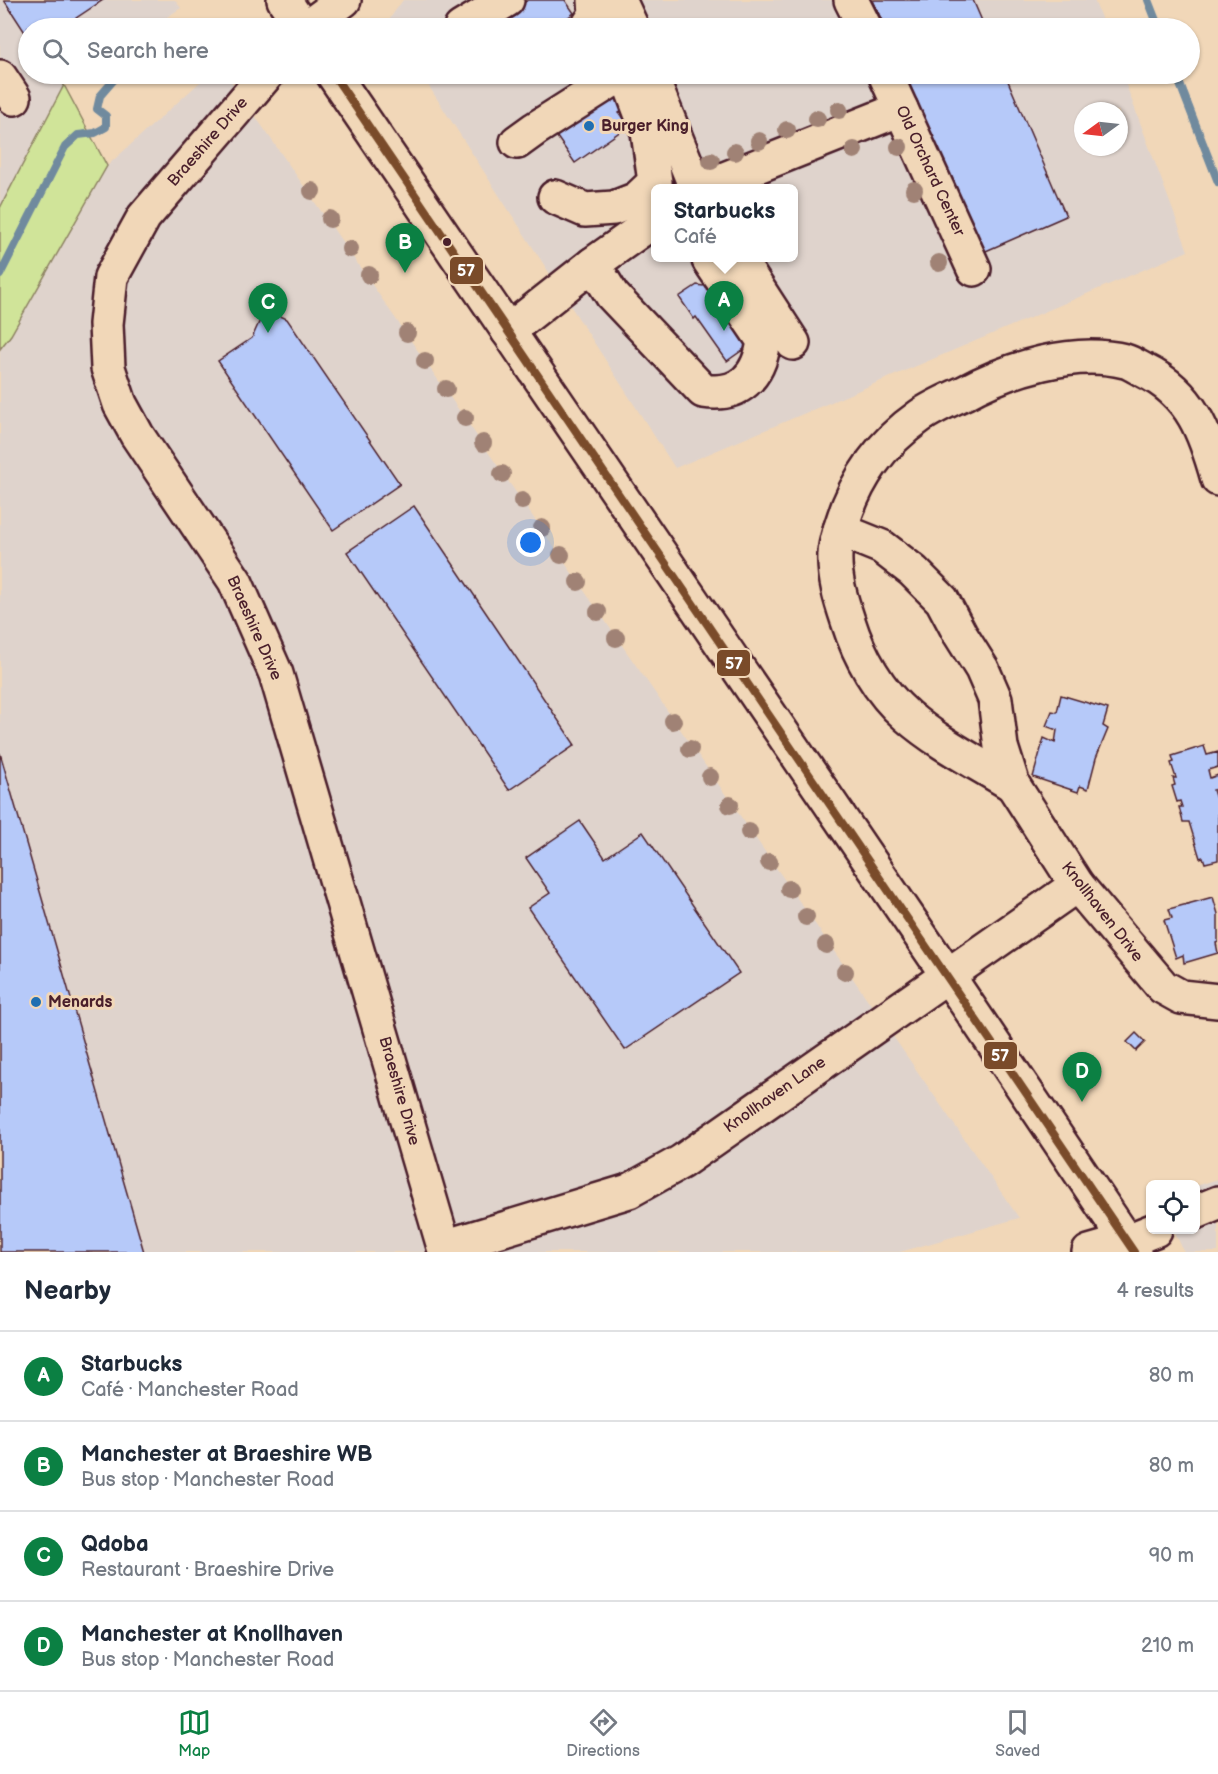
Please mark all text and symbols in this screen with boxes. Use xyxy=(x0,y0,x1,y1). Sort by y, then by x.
search box xyxy=(18,18,1200,84)
icon: search xyxy=(39,35,72,68)
text: Search here xyxy=(87,38,209,65)
street label: Braeshire Drive xyxy=(164,93,252,191)
north arrow xyxy=(1074,102,1128,156)
street label: Old Orchard Center xyxy=(891,103,969,239)
place label: Burger King xyxy=(601,117,689,136)
marker: Burger King xyxy=(582,119,596,133)
popup xyxy=(651,184,798,262)
text: Starbucks xyxy=(674,198,775,225)
pin: B xyxy=(386,224,424,273)
text: Café xyxy=(674,225,717,249)
unlabelled marker xyxy=(441,236,453,248)
line badge: 57 xyxy=(449,256,484,285)
text: 57 xyxy=(457,262,475,281)
pin: A xyxy=(704,282,744,331)
pin: C xyxy=(248,284,288,333)
your location xyxy=(516,528,545,557)
street label: Braeshire Drive xyxy=(222,573,286,684)
line badge: 57 xyxy=(716,649,751,677)
text: 57 xyxy=(725,655,743,674)
street label: Knollhaven Drive xyxy=(1057,858,1147,966)
place label: Menards xyxy=(48,993,112,1012)
marker: Menards xyxy=(29,995,43,1009)
street label: Braeshire Drive xyxy=(374,1034,424,1148)
line badge: 57 xyxy=(983,1041,1018,1070)
text: 57 xyxy=(991,1047,1009,1066)
street label: Knollhaven Lane xyxy=(720,1052,830,1137)
pin: D xyxy=(1062,1052,1102,1102)
map controls xyxy=(1146,1180,1200,1234)
button: locate xyxy=(1146,1180,1200,1234)
text: Nearby xyxy=(24,1276,111,1307)
text: 4 results xyxy=(1116,1279,1194,1303)
text: Starbucks xyxy=(81,1351,182,1378)
text: A xyxy=(37,1364,50,1388)
text: 80 m xyxy=(1149,1364,1194,1388)
text: Café · Manchester Road xyxy=(81,1378,299,1402)
text: Manchester at Braeshire WB xyxy=(81,1441,373,1468)
text: B xyxy=(36,1454,51,1478)
text: 80 m xyxy=(1149,1454,1194,1478)
text: Bus stop · Manchester Road xyxy=(81,1468,334,1492)
text: Qdoba xyxy=(81,1531,149,1558)
text: C xyxy=(36,1544,51,1568)
text: 90 m xyxy=(1149,1544,1194,1568)
text: Restaurant · Braeshire Drive xyxy=(81,1558,334,1582)
text: Manchester at Knollhaven xyxy=(81,1621,343,1648)
text: D xyxy=(37,1634,50,1658)
text: 210 m xyxy=(1141,1634,1194,1658)
text: Bus stop · Manchester Road xyxy=(81,1648,334,1672)
tab: Map xyxy=(178,1706,211,1761)
tab: Directions xyxy=(566,1706,640,1761)
tab: Saved xyxy=(995,1706,1040,1761)

